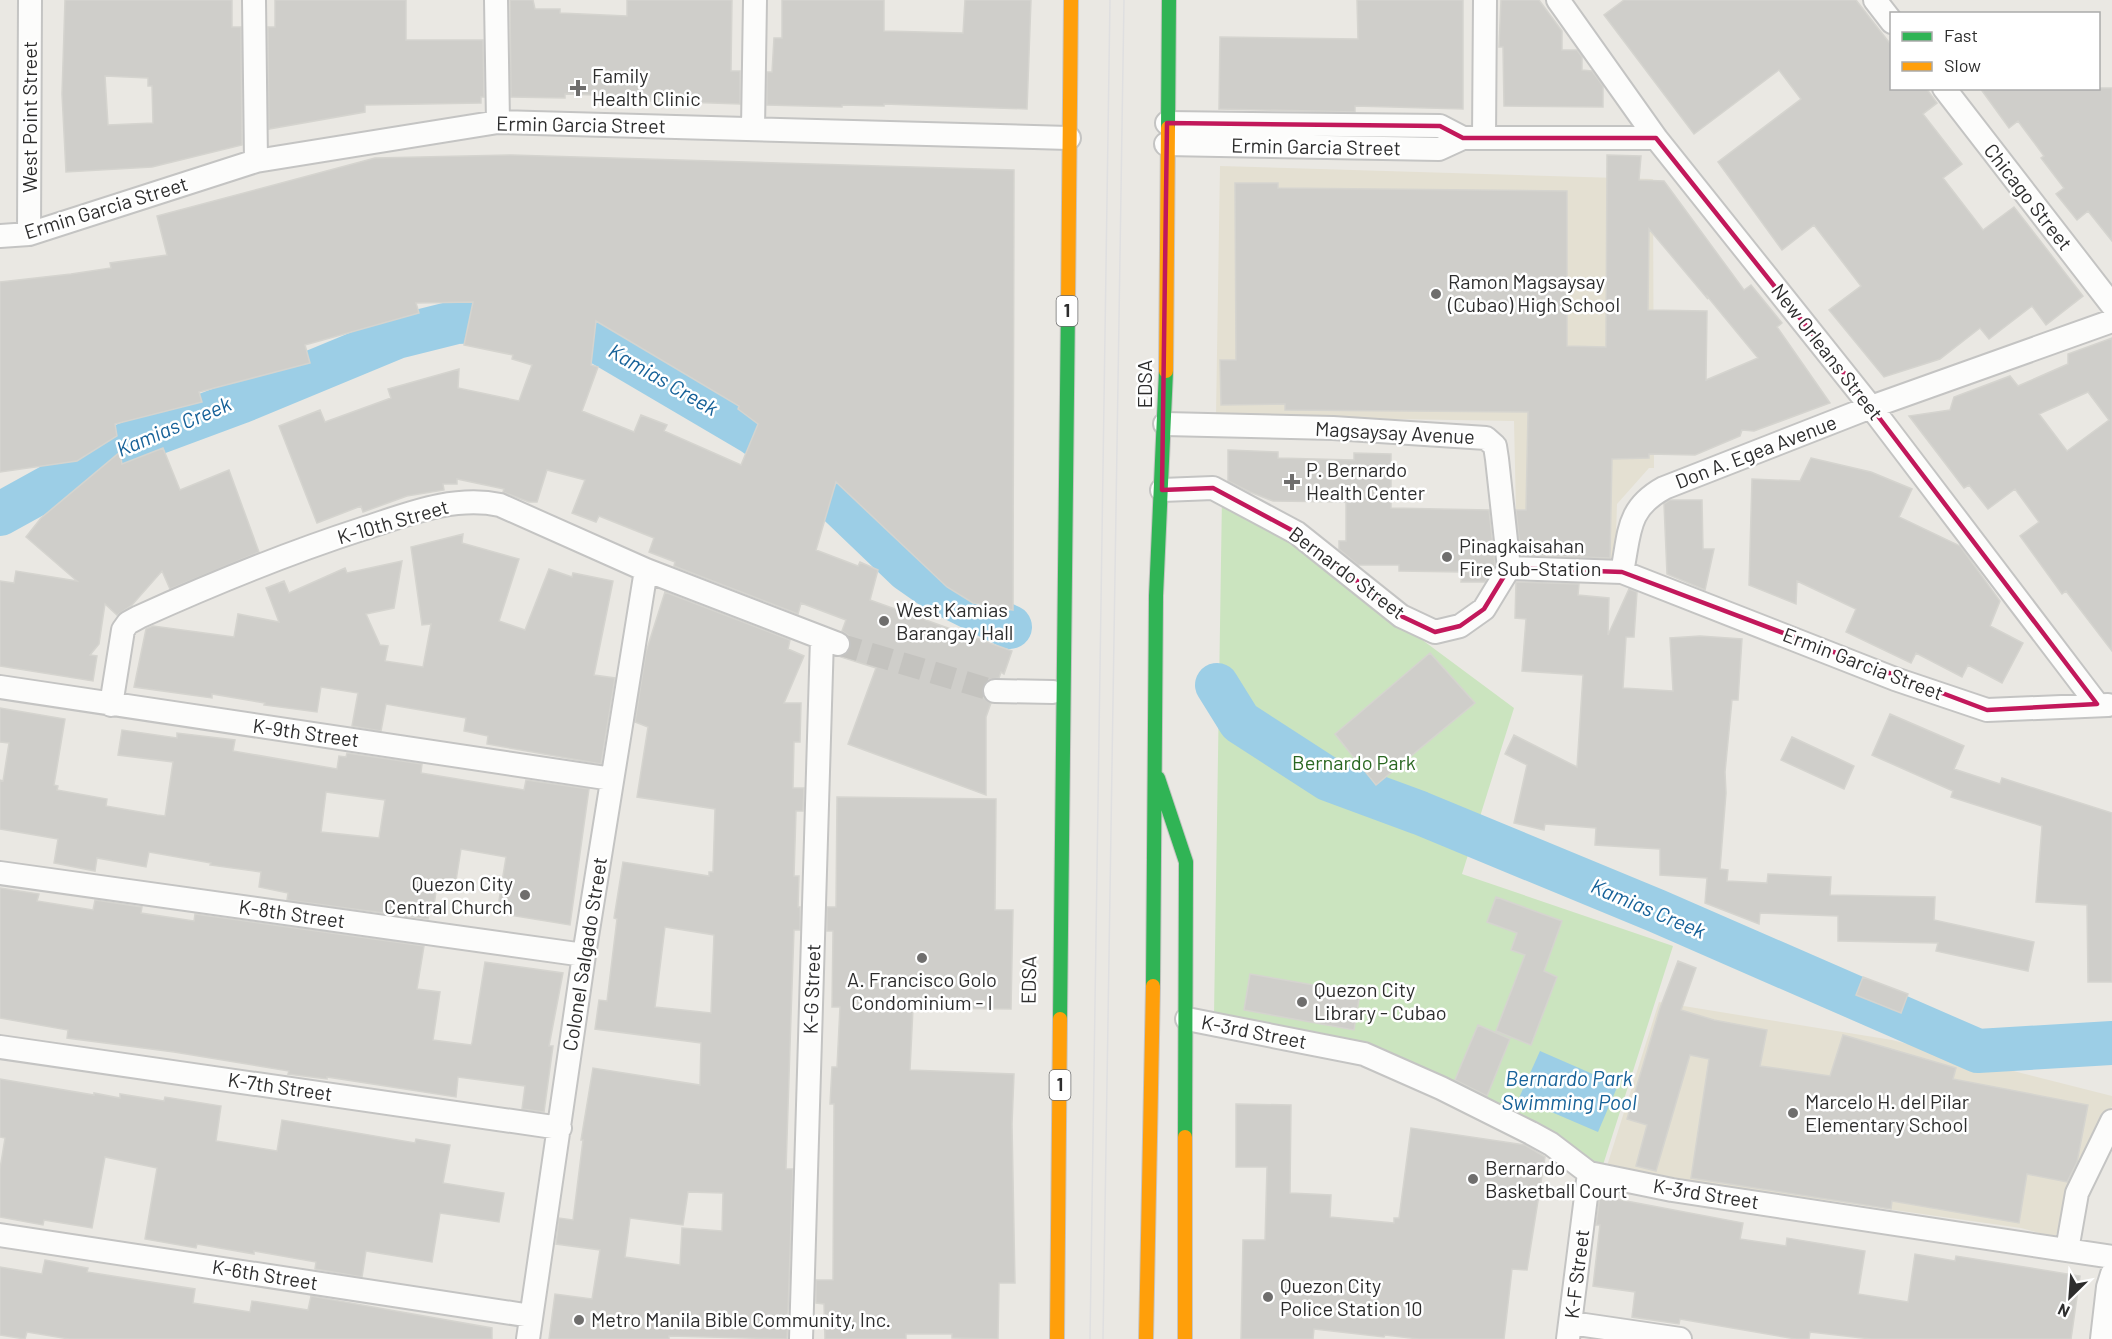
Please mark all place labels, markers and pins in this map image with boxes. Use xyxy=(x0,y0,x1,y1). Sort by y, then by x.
place label: Family Health Clinic xyxy=(592,63,701,110)
marker: Family Health Clinic xyxy=(569,79,587,97)
place label: Ramon Magsaysay (Cubao) High School xyxy=(1447,269,1620,316)
marker: Ramon Magsaysay (Cubao) High School xyxy=(1429,287,1443,301)
place label: P. Bernardo Health Center xyxy=(1306,457,1425,504)
marker: P. Bernardo Health Center xyxy=(1283,473,1301,491)
place label: Pinagkaisahan Fire Sub-Station xyxy=(1459,533,1602,580)
marker: Pinagkaisahan Fire Sub-Station xyxy=(1440,550,1454,564)
place label: West Kamias Barangay Hall xyxy=(896,597,1013,644)
marker: West Kamias Barangay Hall xyxy=(877,614,891,628)
place label: Quezon City Central Church xyxy=(384,871,513,918)
marker: Quezon City Central Church xyxy=(518,888,532,902)
marker: A. Francisco Golo Condominium - I xyxy=(915,951,929,965)
place label: A. Francisco Golo Condominium - I xyxy=(847,967,997,1014)
place label: Quezon City Library - Cubao xyxy=(1314,977,1447,1024)
marker: Quezon City Library - Cubao xyxy=(1295,995,1309,1009)
place label: Marcelo H. del Pilar Elementary School xyxy=(1805,1089,1969,1136)
marker: Marcelo H. del Pilar Elementary School xyxy=(1786,1106,1800,1120)
place label: Bernardo Basketball Court xyxy=(1485,1155,1628,1202)
marker: Bernardo Basketball Court xyxy=(1466,1172,1480,1186)
place label: Quezon City Police Station 10 xyxy=(1280,1273,1423,1320)
marker: Quezon City Police Station 10 xyxy=(1261,1290,1275,1304)
place label: Metro Manila Bible Community, Inc. xyxy=(591,1307,891,1331)
marker: Metro Manila Bible Community, Inc. xyxy=(572,1313,586,1327)

